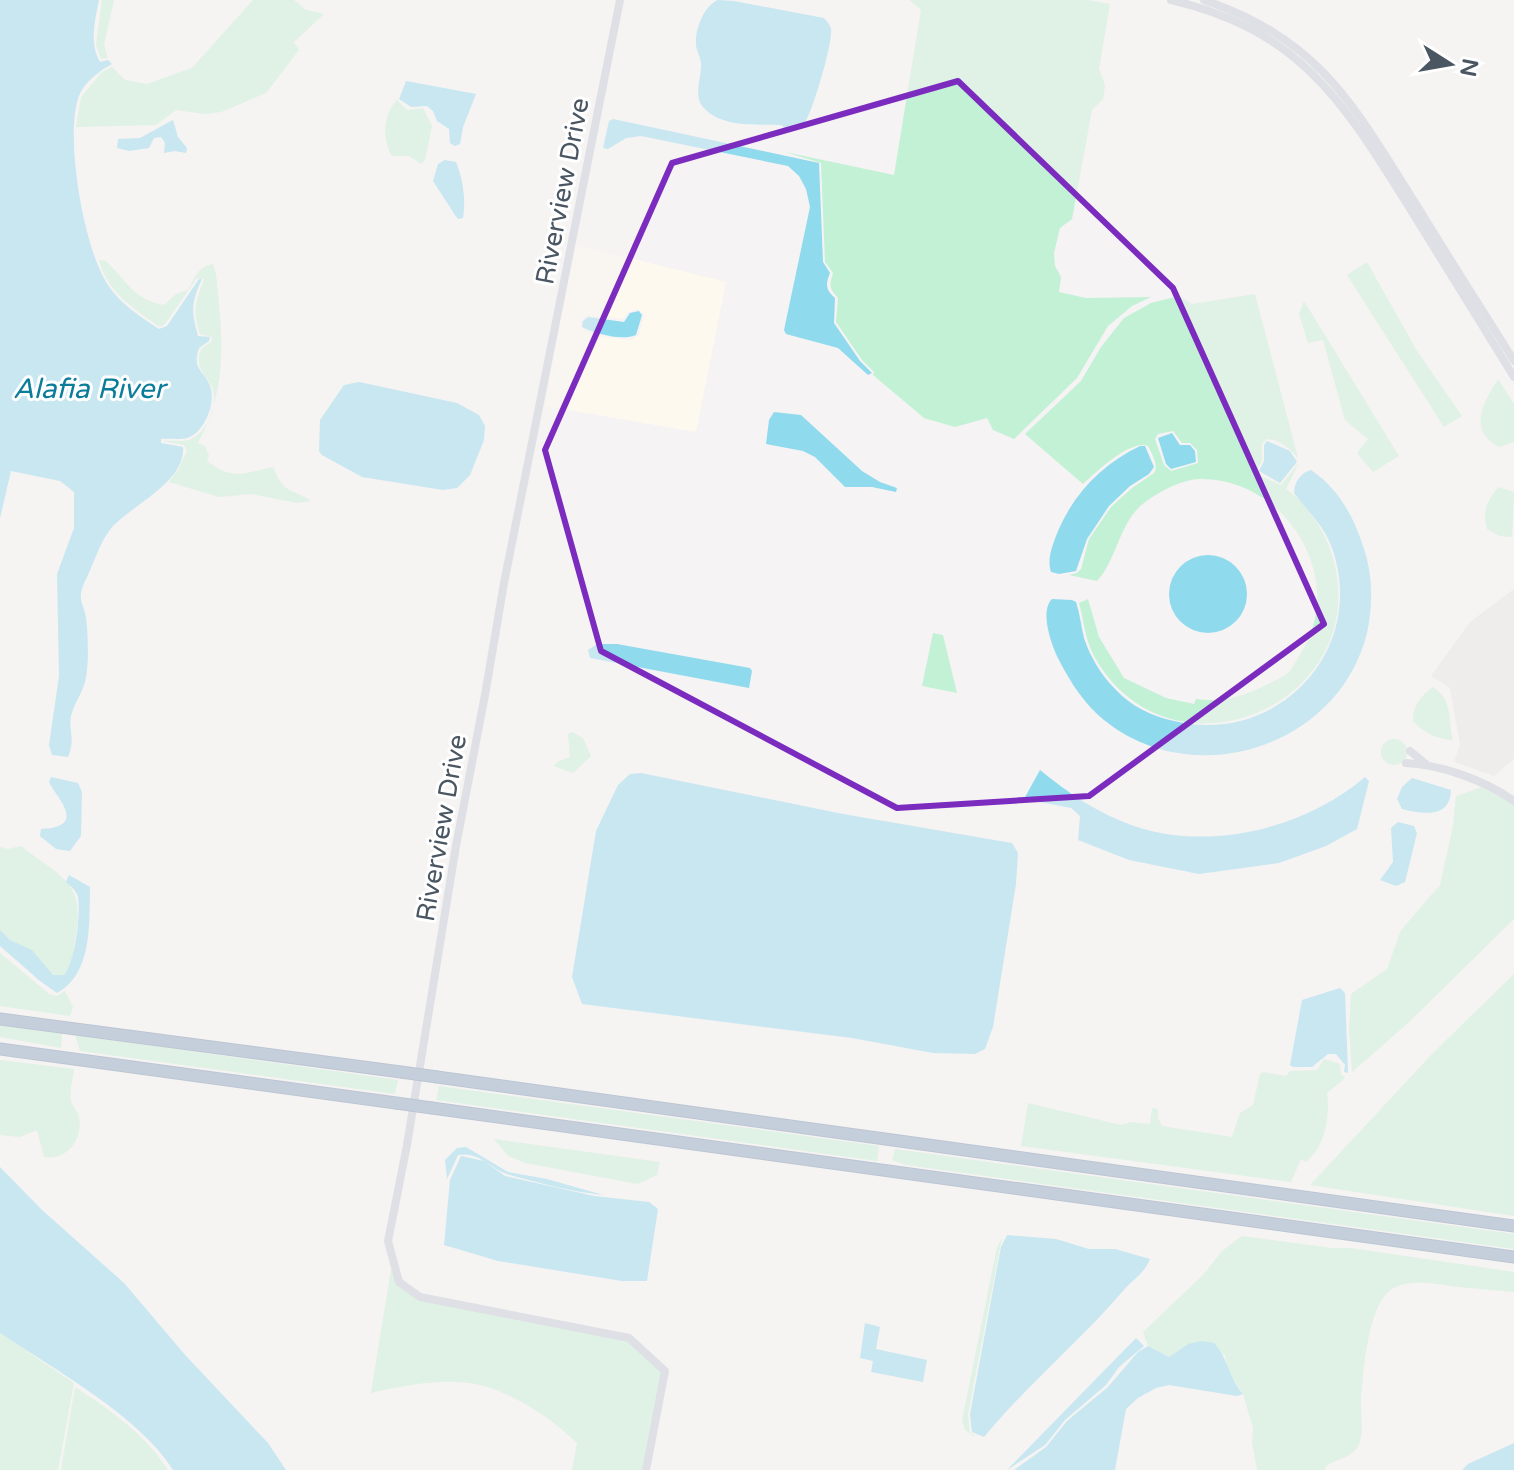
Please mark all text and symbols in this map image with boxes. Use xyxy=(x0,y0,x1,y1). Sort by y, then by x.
north arrow xyxy=(1410,24,1490,104)
text: N xyxy=(1454,56,1483,79)
street label: Riverview Drive xyxy=(529,95,596,287)
water label: Alafia River xyxy=(13,372,168,406)
street label: Riverview Drive xyxy=(410,732,473,924)

